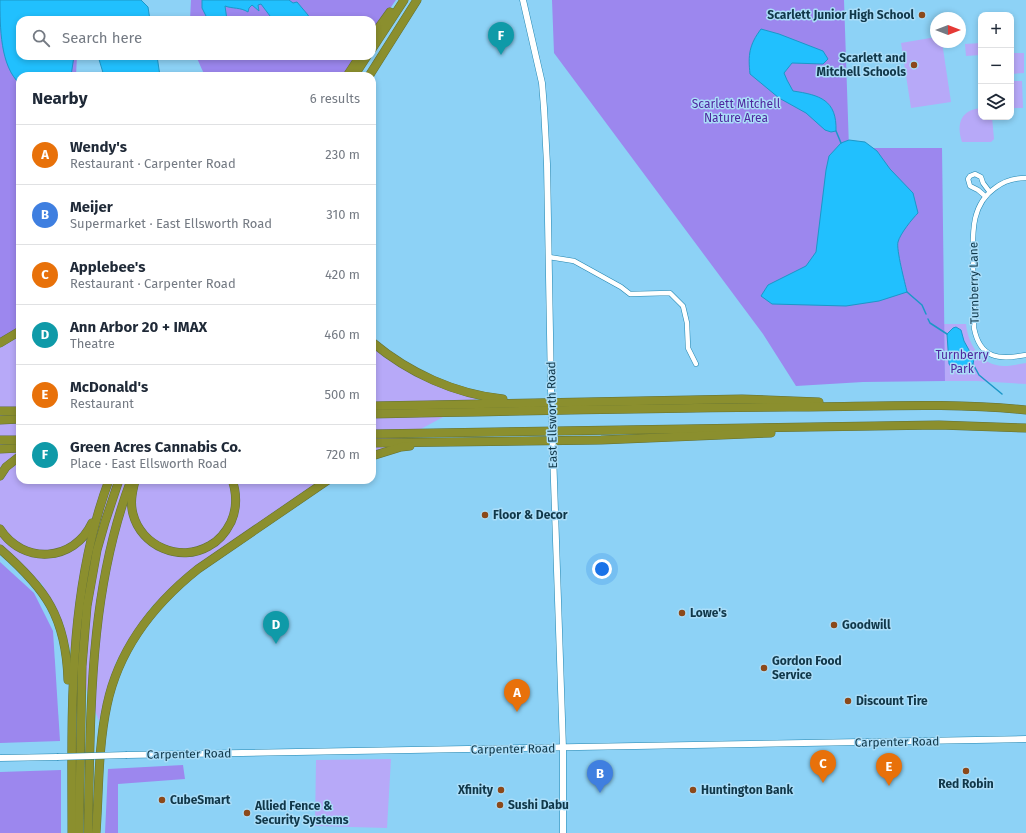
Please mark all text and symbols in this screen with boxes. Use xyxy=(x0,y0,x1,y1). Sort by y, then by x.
place label: Scarlett Junior High School xyxy=(767,8,914,22)
marker: Scarlett Junior High School xyxy=(917,10,927,20)
north arrow xyxy=(930,12,966,48)
map controls xyxy=(978,12,1014,120)
button: + xyxy=(978,12,1014,48)
search box xyxy=(16,16,376,60)
pin: F xyxy=(488,22,514,55)
icon: search xyxy=(30,27,52,49)
text: Search here xyxy=(62,29,142,47)
button: − xyxy=(978,48,1014,84)
place label: Scarlett and Mitchell Schools xyxy=(817,51,906,79)
marker: Scarlett and Mitchell Schools xyxy=(909,60,919,70)
button: layers xyxy=(978,84,1014,120)
text: Nearby xyxy=(32,88,87,109)
text: 6 results xyxy=(310,91,360,106)
park label: Scarlett Mitchell Nature Area xyxy=(692,97,781,125)
text: Wendy's xyxy=(70,138,127,156)
text: A xyxy=(41,147,49,162)
text: 230 m xyxy=(325,147,360,162)
text: Restaurant · Carpenter Road xyxy=(70,156,236,171)
text: Meijer xyxy=(70,198,113,216)
text: B xyxy=(41,207,49,222)
text: 310 m xyxy=(326,207,360,222)
text: Supermarket · East Ellsworth Road xyxy=(70,216,272,231)
street label: Turnberry Lane xyxy=(966,242,982,324)
text: Applebee's xyxy=(70,258,145,276)
text: C xyxy=(41,267,49,282)
text: 420 m xyxy=(325,267,360,282)
text: Restaurant · Carpenter Road xyxy=(70,276,236,291)
text: Ann Arbor 20 + IMAX xyxy=(70,318,207,336)
text: D xyxy=(41,327,49,342)
text: 460 m xyxy=(324,327,360,342)
text: Theatre xyxy=(70,336,115,351)
park label: Turnberry Park xyxy=(935,348,989,376)
street label: East Ellsworth Road xyxy=(544,361,560,469)
text: McDonald's xyxy=(70,378,148,396)
text: E xyxy=(42,387,48,402)
text: 500 m xyxy=(324,387,360,402)
text: Restaurant xyxy=(70,396,134,411)
text: Green Acres Cannabis Co. xyxy=(70,438,241,456)
text: F xyxy=(42,447,48,462)
text: 720 m xyxy=(326,447,360,462)
text: Place · East Ellsworth Road xyxy=(70,456,227,471)
place label: Floor & Decor xyxy=(493,508,568,522)
marker: Floor & Decor xyxy=(480,510,490,520)
your location xyxy=(592,559,612,579)
place label: Lowe's xyxy=(690,606,727,620)
marker: Lowe's xyxy=(677,608,687,618)
pin: D xyxy=(263,611,289,644)
place label: Goodwill xyxy=(842,618,891,632)
marker: Goodwill xyxy=(829,620,839,630)
place label: Gordon Food Service xyxy=(772,654,842,682)
marker: Gordon Food Service xyxy=(759,663,769,673)
pin: A xyxy=(504,679,530,712)
place label: Discount Tire xyxy=(856,694,928,708)
marker: Discount Tire xyxy=(843,696,853,706)
street label: Carpenter Road xyxy=(855,734,939,750)
street label: Carpenter Road xyxy=(471,741,555,757)
street label: Carpenter Road xyxy=(147,746,231,762)
pin: C xyxy=(810,750,836,783)
pin: E xyxy=(876,753,902,786)
pin: B xyxy=(587,760,613,793)
marker: Red Robin xyxy=(961,766,971,776)
place label: Red Robin xyxy=(938,777,994,791)
place label: Xfinity xyxy=(457,783,494,797)
place label: Huntington Bank xyxy=(701,783,793,797)
marker: Xfinity xyxy=(496,785,506,795)
marker: Huntington Bank xyxy=(688,785,698,795)
place label: CubeSmart xyxy=(170,793,231,807)
marker: CubeSmart xyxy=(157,795,167,805)
place label: Sushi Dabu xyxy=(508,798,569,812)
place label: Allied Fence & Security Systems xyxy=(254,799,349,827)
marker: Sushi Dabu xyxy=(495,800,505,810)
marker: Allied Fence & Security Systems xyxy=(242,808,252,818)

